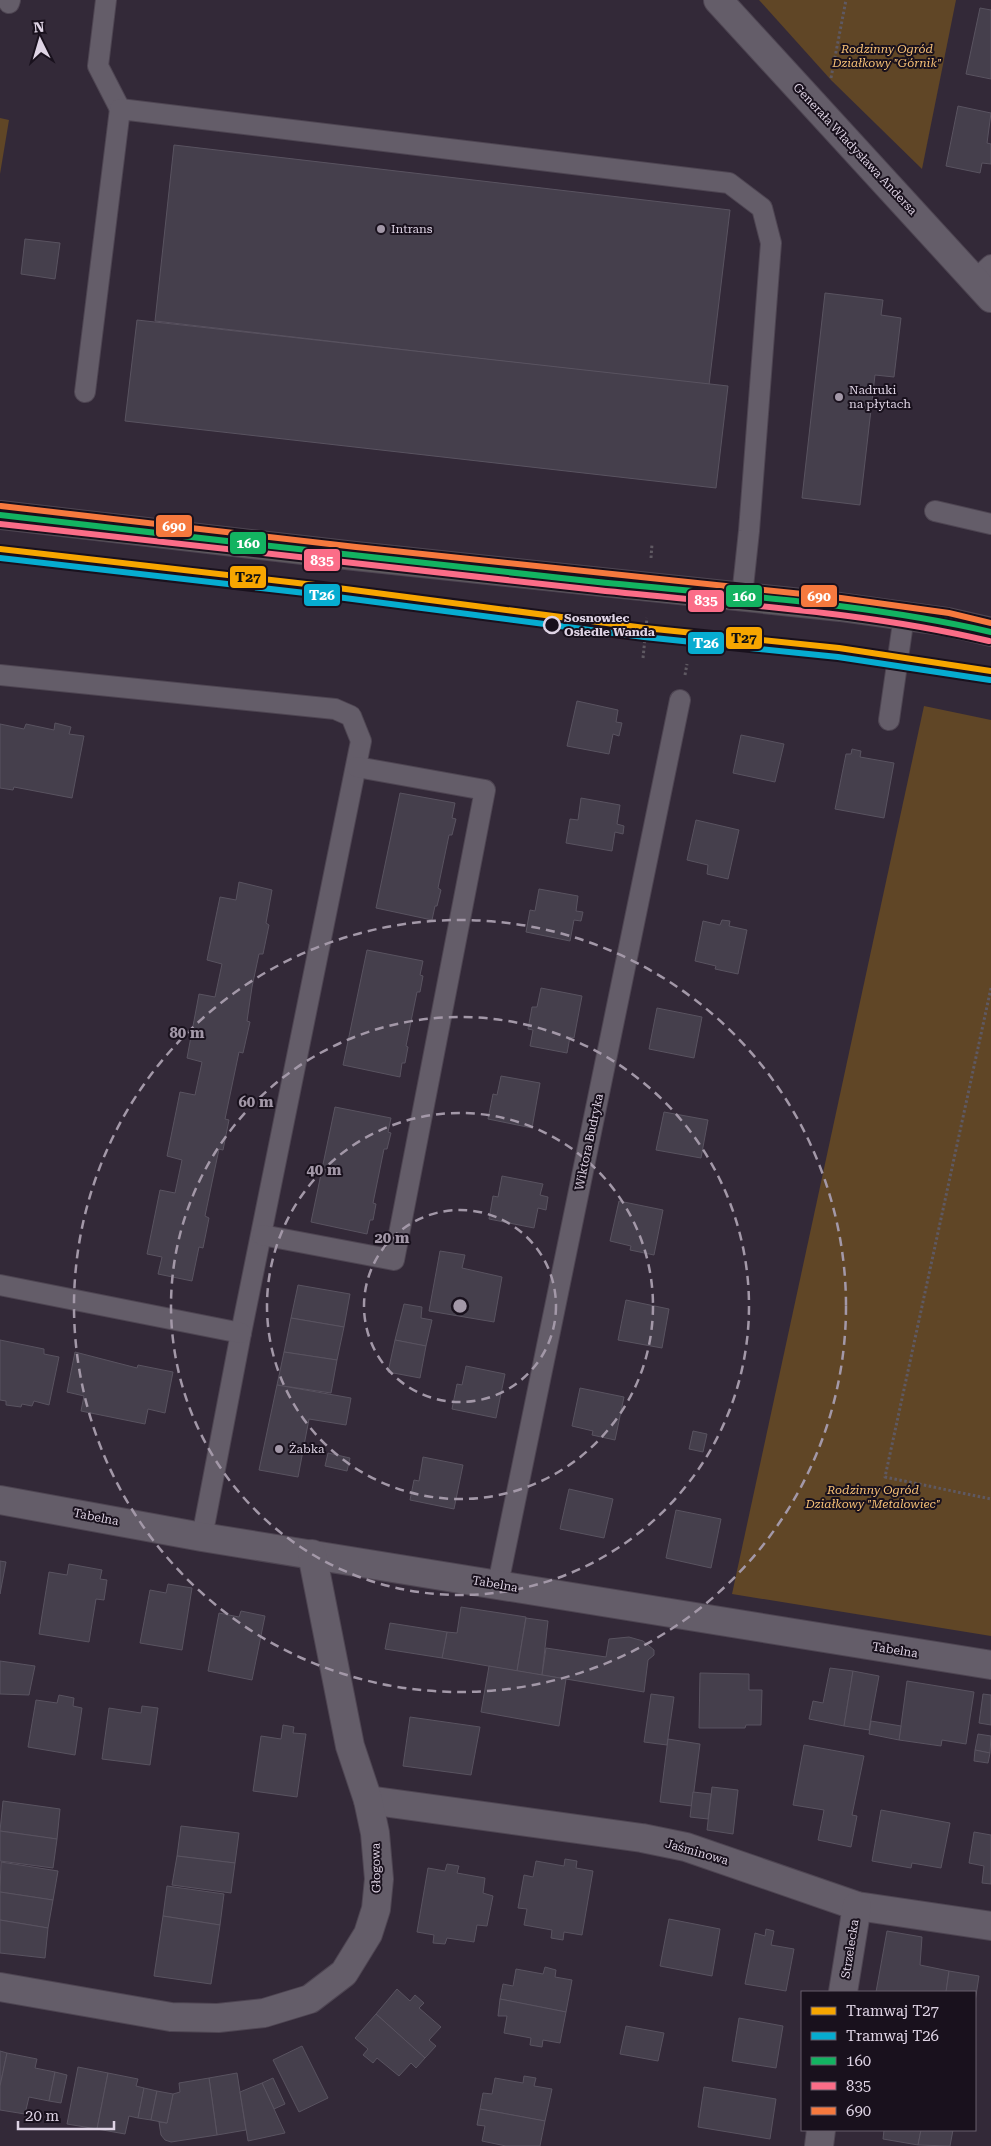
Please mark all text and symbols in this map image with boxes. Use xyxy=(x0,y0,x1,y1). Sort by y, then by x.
north arrow xyxy=(15,15,65,65)
text: N xyxy=(33,19,45,35)
park label: Rodzinny Ogród Działkowy "Górnik" xyxy=(831,42,942,70)
street label: Generała Władysława Andersa xyxy=(790,80,920,218)
place label: Intrans xyxy=(391,222,433,236)
marker: Intrans xyxy=(375,223,387,235)
place label: Nadruki na płytach xyxy=(849,383,911,411)
marker: Nadruki na płytach xyxy=(833,391,845,403)
line badge: 690 xyxy=(155,514,193,538)
text: 690 xyxy=(162,518,186,534)
line badge: 160 xyxy=(229,531,267,555)
text: 160 xyxy=(236,535,260,551)
line badge: 835 xyxy=(303,548,341,572)
text: 835 xyxy=(310,552,334,568)
line badge: T27 xyxy=(229,565,267,589)
text: T27 xyxy=(235,569,261,585)
line badge: T26 xyxy=(303,583,341,607)
line badge: 160 xyxy=(725,584,763,608)
line badge: 690 xyxy=(800,584,838,608)
text: T26 xyxy=(309,587,335,603)
text: 160 xyxy=(732,588,756,604)
text: 690 xyxy=(807,588,831,604)
line badge: 835 xyxy=(687,589,725,613)
text: 835 xyxy=(694,592,718,608)
place label: Sosnowiec Osiedle Wanda xyxy=(564,611,655,639)
marker: Sosnowiec Osiedle Wanda xyxy=(543,616,561,634)
line badge: T27 xyxy=(725,626,763,650)
text: T27 xyxy=(731,630,757,646)
line badge: T26 xyxy=(687,631,725,655)
text: T26 xyxy=(693,635,719,651)
text: 80 m xyxy=(169,1024,205,1042)
street label: Wiktora Budryka xyxy=(572,1092,606,1192)
text: 60 m xyxy=(238,1093,274,1111)
text: 40 m xyxy=(306,1161,342,1179)
text: 20 m xyxy=(374,1229,410,1247)
centre of rings xyxy=(451,1297,469,1315)
place label: Żabka xyxy=(289,1442,325,1456)
marker: Żabka xyxy=(273,1443,285,1455)
park label: Rodzinny Ogród Działkowy "Metalowiec" xyxy=(805,1483,940,1511)
street label: Tabelna xyxy=(72,1506,120,1528)
street label: Tabelna xyxy=(471,1573,519,1595)
street label: Tabelna xyxy=(871,1639,919,1661)
street label: Jaśminowa xyxy=(664,1836,730,1868)
street label: Głogowa xyxy=(369,1842,383,1893)
street label: Strzelecka xyxy=(838,1918,862,1980)
legend xyxy=(801,1991,976,2131)
text: Tramwaj T27 xyxy=(846,2002,939,2020)
text: Tramwaj T26 xyxy=(846,2027,939,2045)
text: 160 xyxy=(846,2052,871,2070)
text: 835 xyxy=(846,2077,871,2095)
scale bar xyxy=(18,2098,114,2130)
text: 690 xyxy=(846,2102,871,2120)
text: 20 m xyxy=(25,2107,60,2125)

